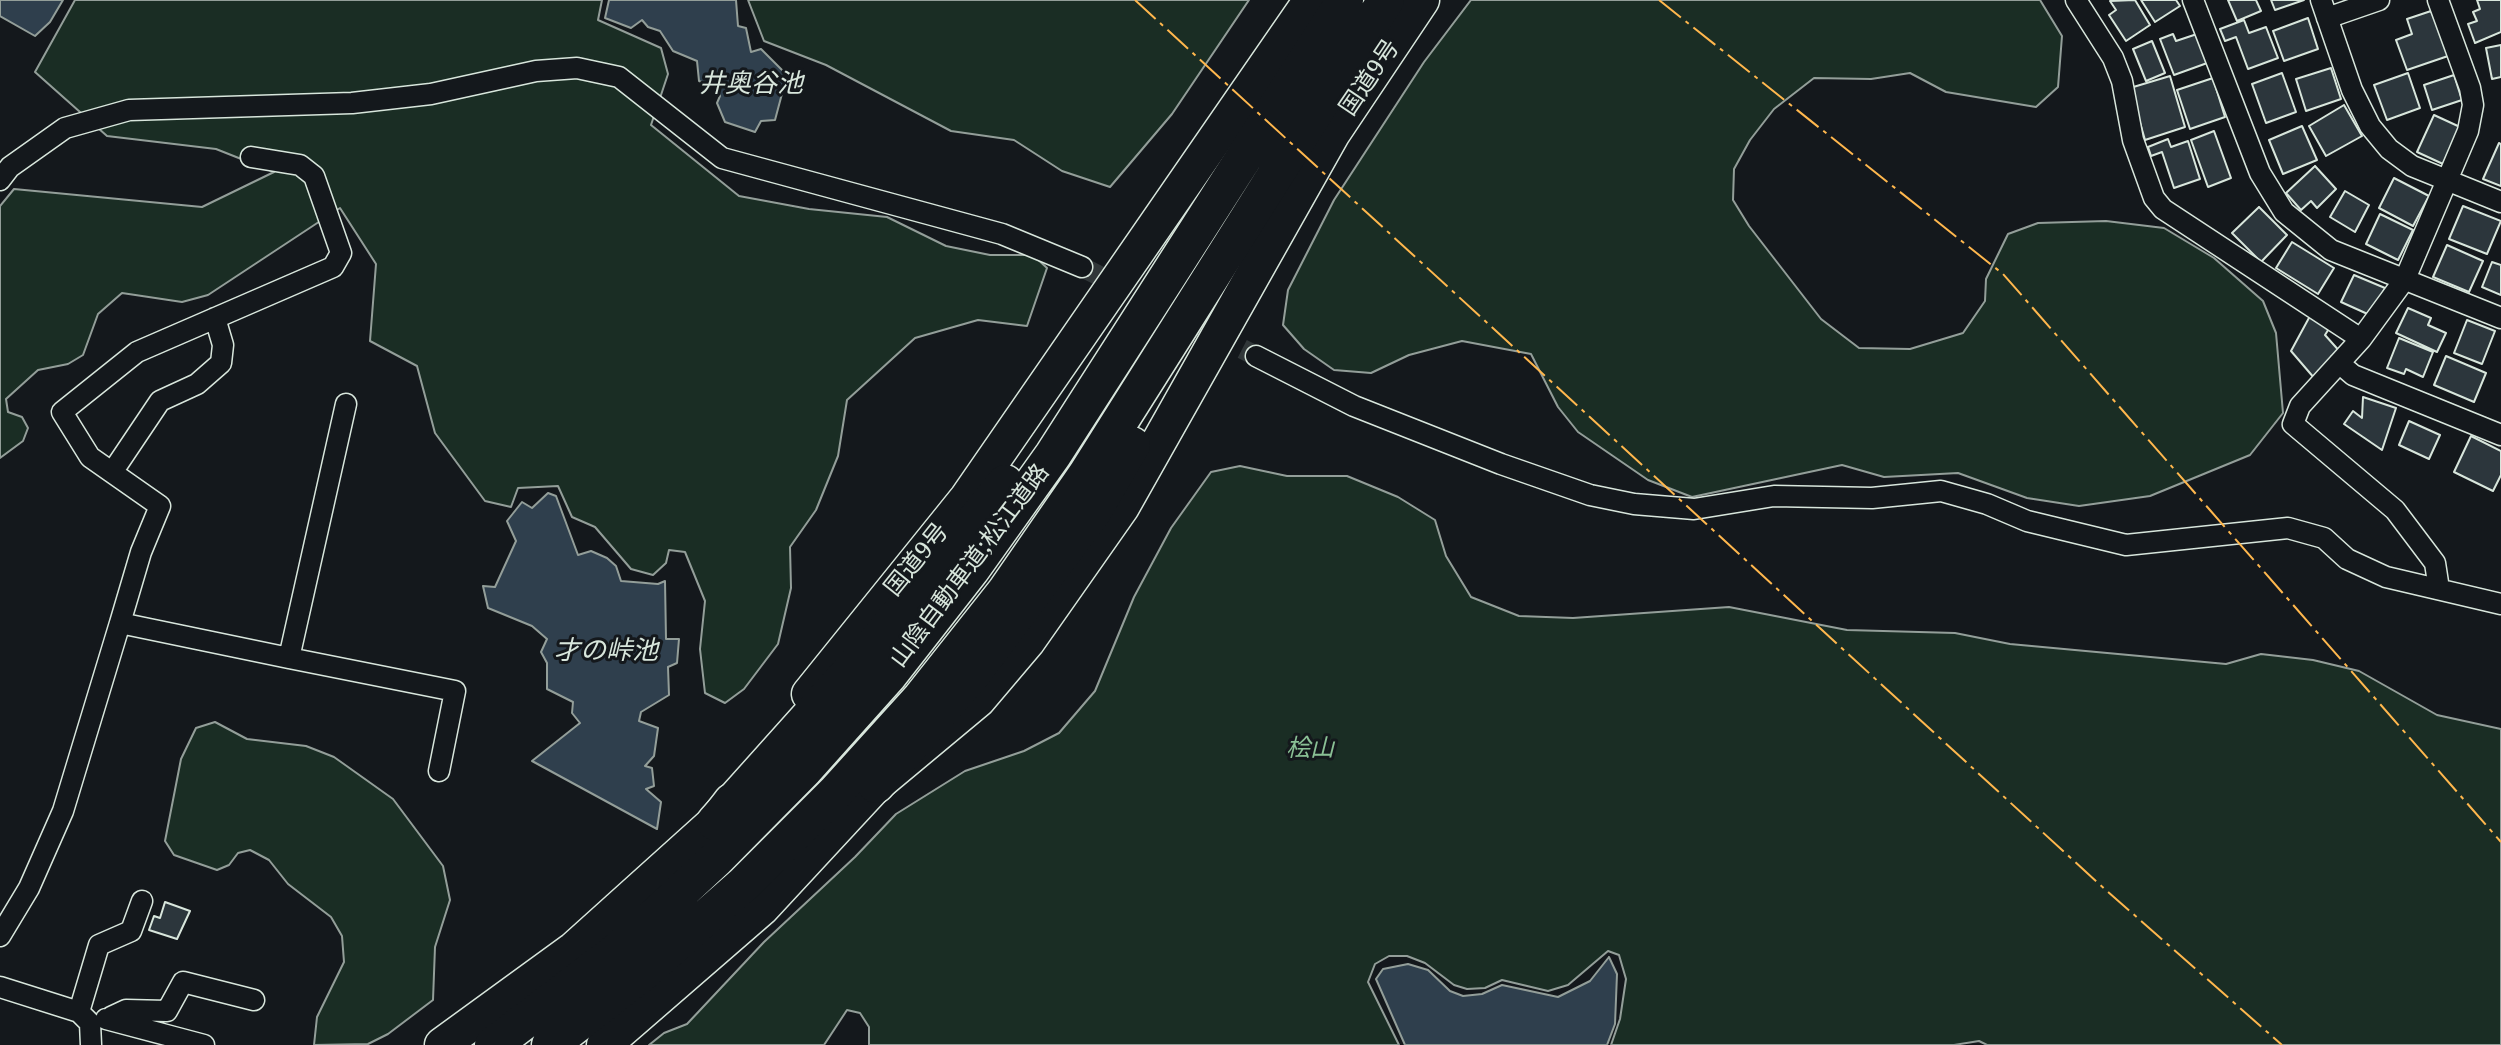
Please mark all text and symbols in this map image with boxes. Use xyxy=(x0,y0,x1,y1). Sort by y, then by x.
street label: 国道9号 xyxy=(1334,35,1406,121)
water label: 井奥谷池 xyxy=(699,69,803,101)
street label: 山陰自動車道;松江道路 xyxy=(884,459,1056,673)
street label: 国道9号 xyxy=(879,518,955,602)
water label: 才の峠池 xyxy=(554,636,658,668)
park label: 桧山 xyxy=(1286,735,1334,763)

